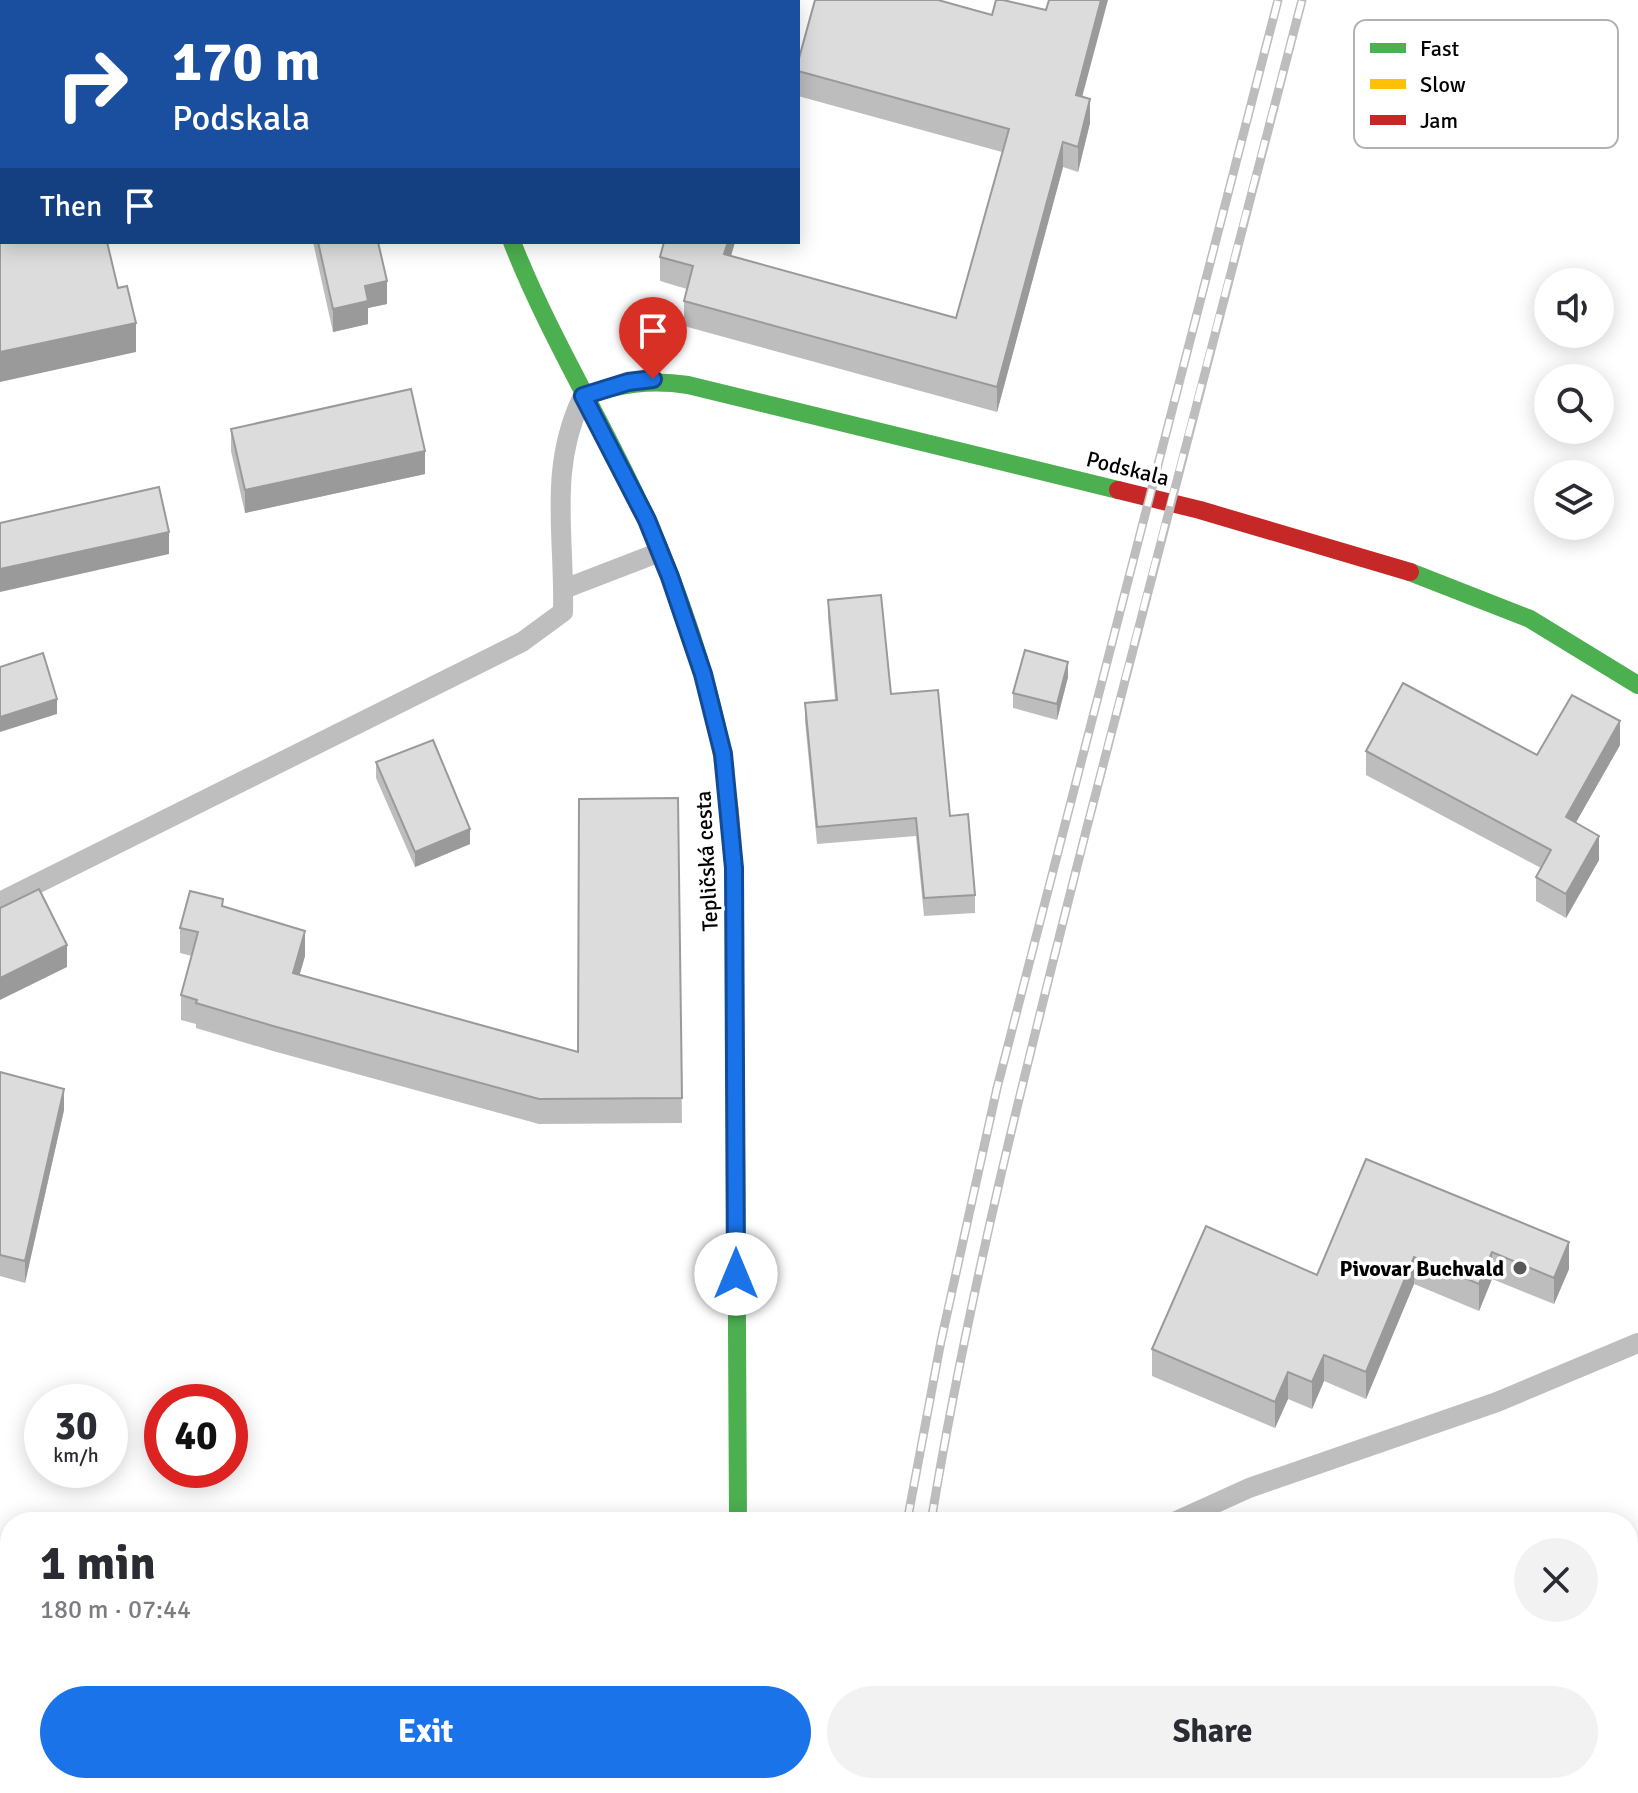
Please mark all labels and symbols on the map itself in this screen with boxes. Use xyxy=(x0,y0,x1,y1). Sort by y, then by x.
legend xyxy=(1354,20,1618,148)
text: Fast xyxy=(1420,35,1460,62)
text: Slow xyxy=(1420,71,1466,98)
text: Jam xyxy=(1420,107,1458,134)
pin xyxy=(619,297,687,379)
street label: Podskala xyxy=(1084,445,1172,492)
street label: Tepličská cesta xyxy=(689,790,724,932)
position arrow xyxy=(694,1232,778,1316)
place label: Pivovar Buchvald xyxy=(1340,1255,1504,1282)
marker: Pivovar Buchvald xyxy=(1511,1259,1529,1277)
speed limit sign: 40 xyxy=(144,1384,248,1488)

